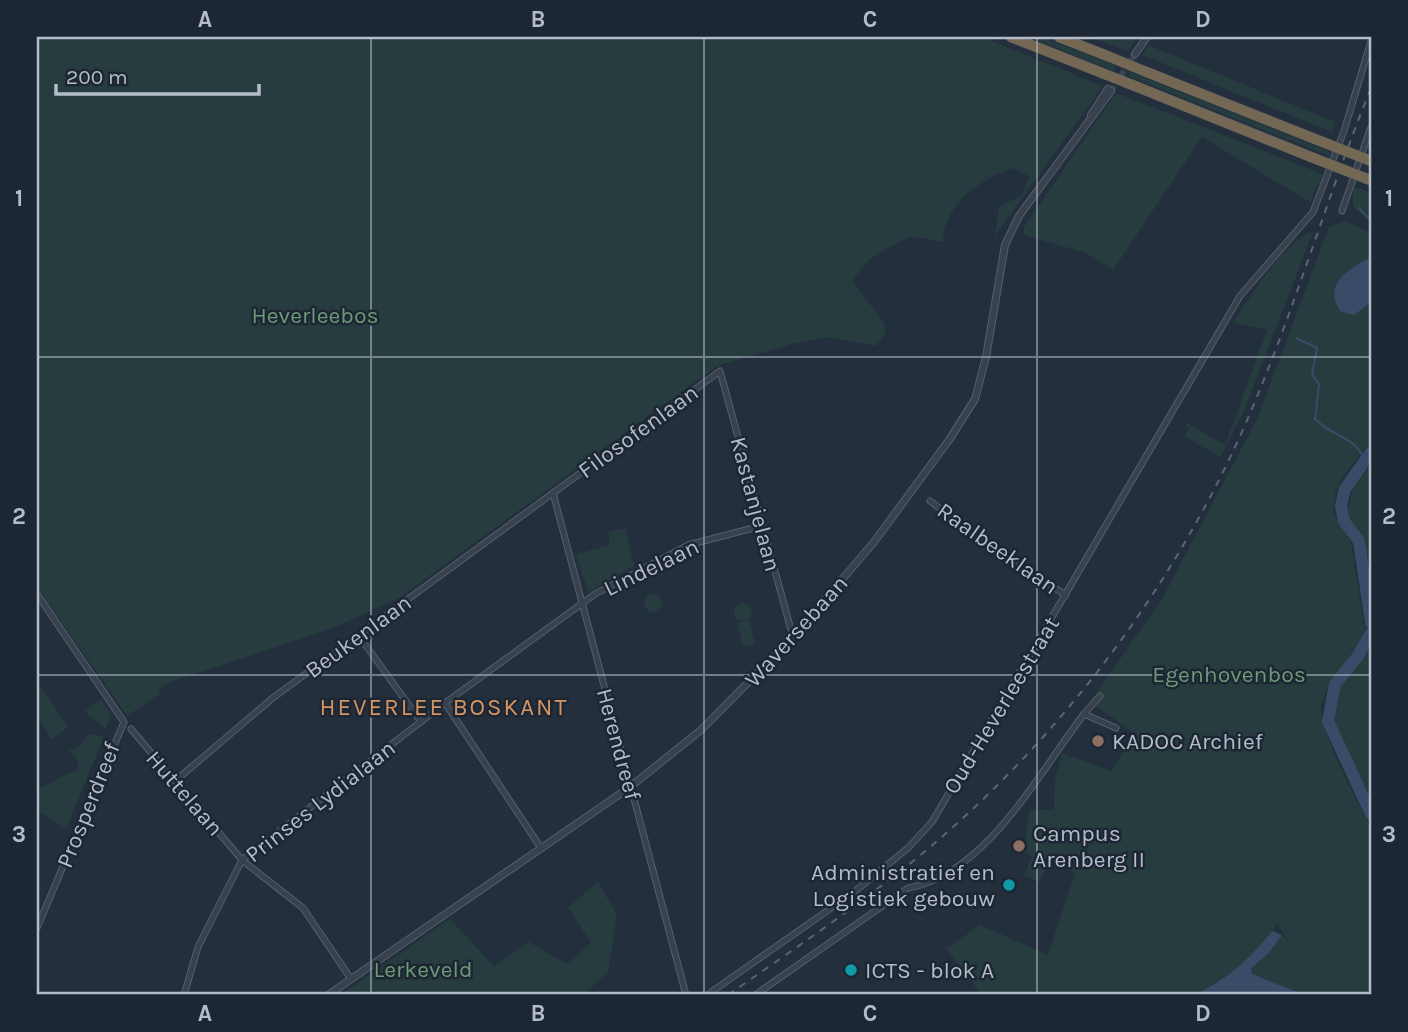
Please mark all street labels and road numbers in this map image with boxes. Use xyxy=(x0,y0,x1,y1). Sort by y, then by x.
street label: Filosofenlaan xyxy=(573,379,704,484)
street label: Kastanjelaan xyxy=(725,434,786,575)
street label: Raalbeeklaan xyxy=(932,497,1063,600)
street label: Lindelaan xyxy=(599,533,703,602)
street label: Waversebaan xyxy=(739,570,854,693)
street label: Beukenlaan xyxy=(300,589,417,684)
street label: Oud-Heverleestraat xyxy=(938,611,1065,799)
street label: Herendreef xyxy=(591,685,646,803)
street label: Prinses Lydialaan xyxy=(240,734,401,868)
street label: Prosperdreef xyxy=(51,738,126,872)
street label: Huttelaan xyxy=(140,745,229,841)

